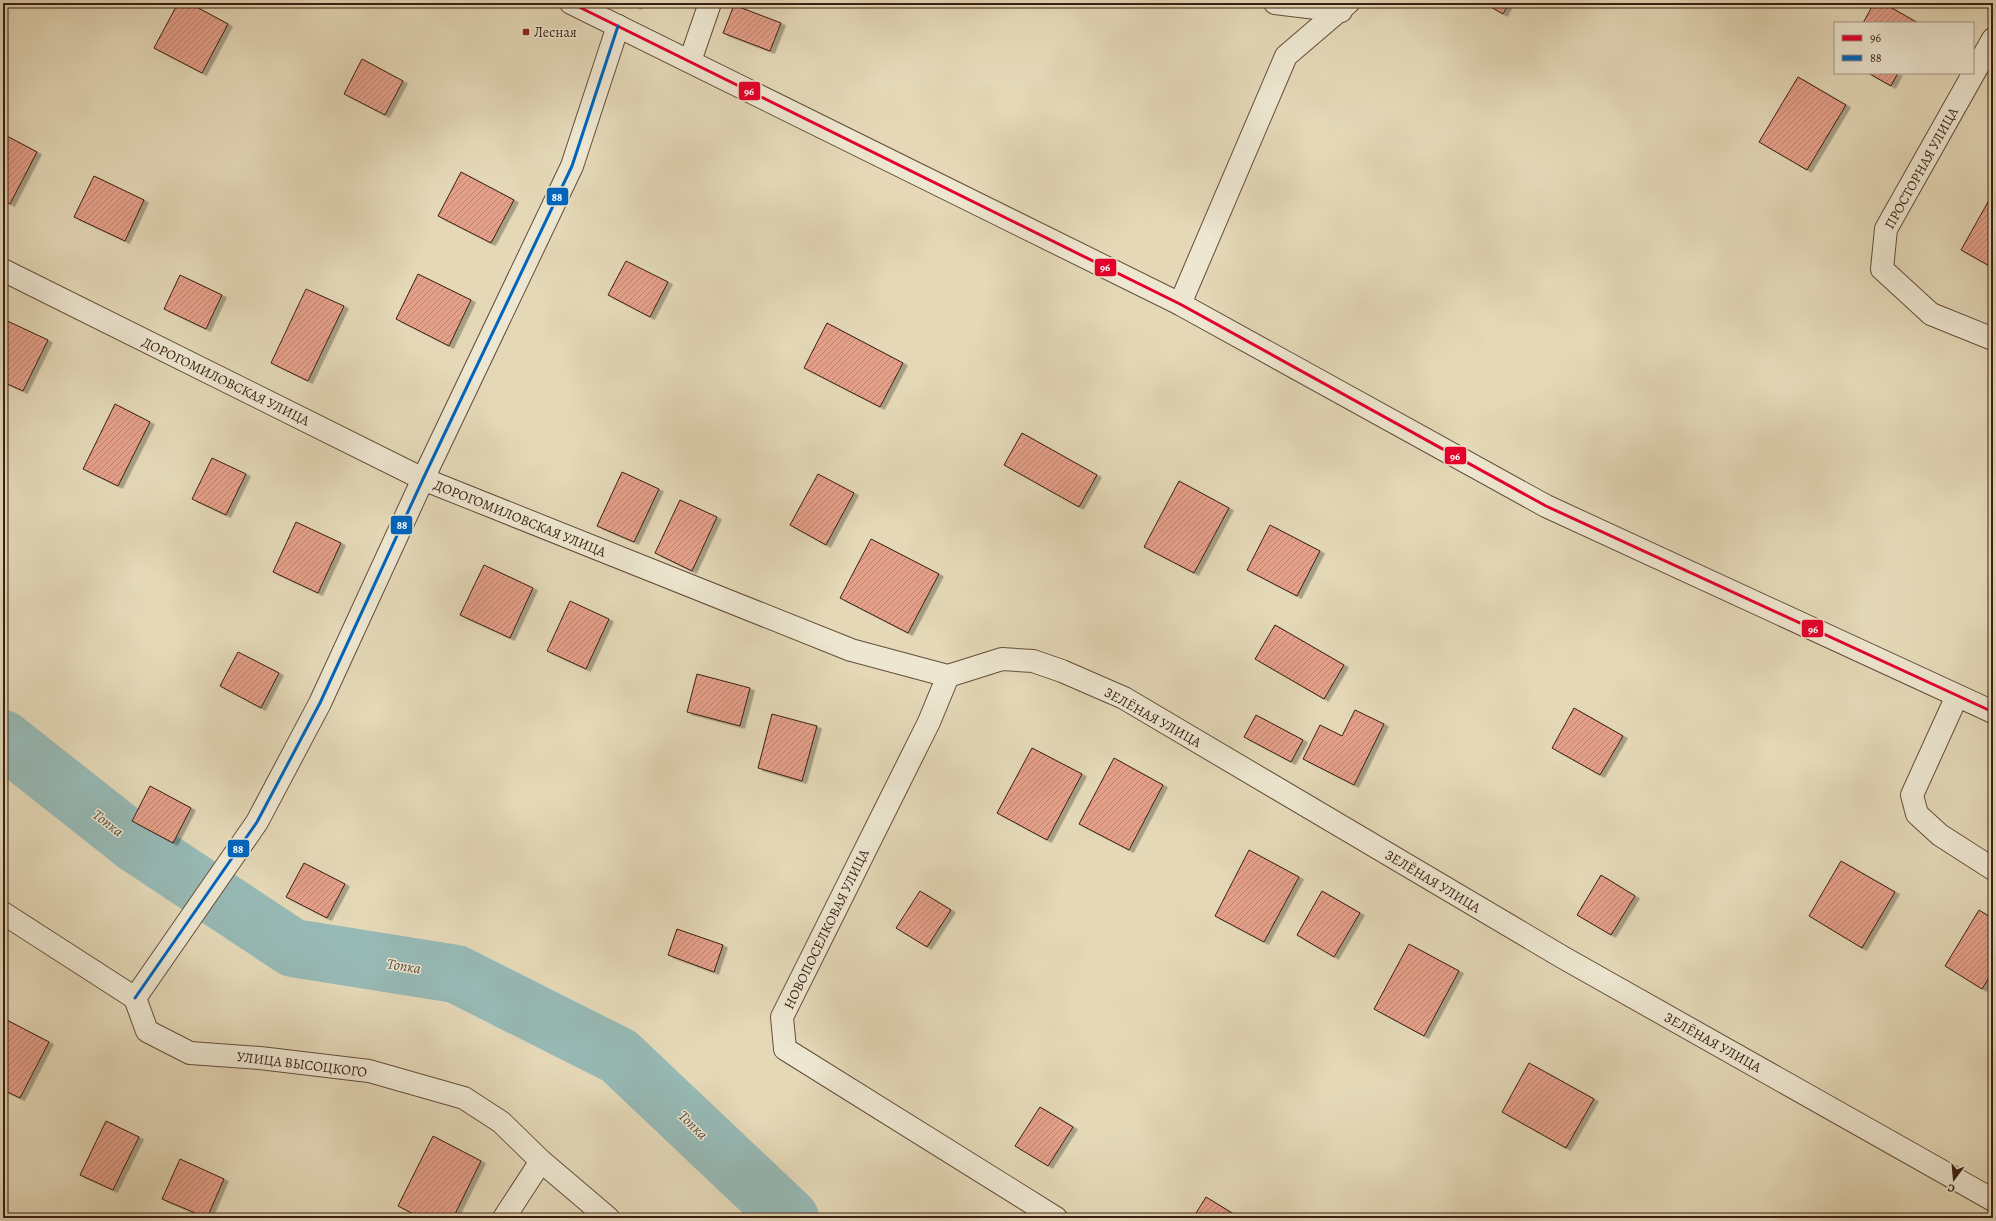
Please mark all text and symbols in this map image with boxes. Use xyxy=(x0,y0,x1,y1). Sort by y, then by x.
legend xyxy=(1834,22,1974,74)
place label: Лесная xyxy=(534,23,577,42)
marker: Лесная xyxy=(521,27,531,37)
text: 96 xyxy=(1870,30,1881,46)
text: 88 xyxy=(1870,50,1882,66)
line badge: 96 xyxy=(738,81,761,101)
text: 96 xyxy=(744,84,754,99)
street label: ПРОСТОРНАЯ УЛИЦА xyxy=(1880,103,1963,232)
line badge: 88 xyxy=(546,187,569,206)
text: 88 xyxy=(552,190,562,205)
line badge: 96 xyxy=(1094,258,1117,277)
text: 96 xyxy=(1100,260,1110,275)
street label: ДОРОГОМИЛОВСКАЯ УЛИЦА xyxy=(139,333,313,431)
line badge: 96 xyxy=(1444,446,1467,465)
text: 96 xyxy=(1450,449,1460,464)
street label: ДОРОГОМИЛОВСКАЯ УЛИЦА xyxy=(431,475,609,562)
line badge: 88 xyxy=(390,515,413,535)
text: 88 xyxy=(397,518,407,533)
line badge: 96 xyxy=(1801,619,1824,638)
text: 96 xyxy=(1808,622,1818,637)
street label: ЗЕЛЁНАЯ УЛИЦА xyxy=(1101,683,1205,752)
water label: Топка xyxy=(88,805,128,841)
line badge: 88 xyxy=(227,839,250,858)
text: 88 xyxy=(233,842,243,857)
street label: НОВОПОСЕЛКОВАЯ УЛИЦА xyxy=(779,845,874,1012)
street label: ЗЕЛЁНАЯ УЛИЦА xyxy=(1381,845,1485,918)
water label: Топка xyxy=(386,953,423,979)
street label: ЗЕЛЁНАЯ УЛИЦА xyxy=(1661,1008,1765,1077)
street label: УЛИЦА ВЫСОЦКОГО xyxy=(236,1047,368,1082)
water label: Топка xyxy=(674,1106,712,1144)
north arrow xyxy=(1934,1159,1974,1199)
text: С xyxy=(1946,1180,1957,1196)

